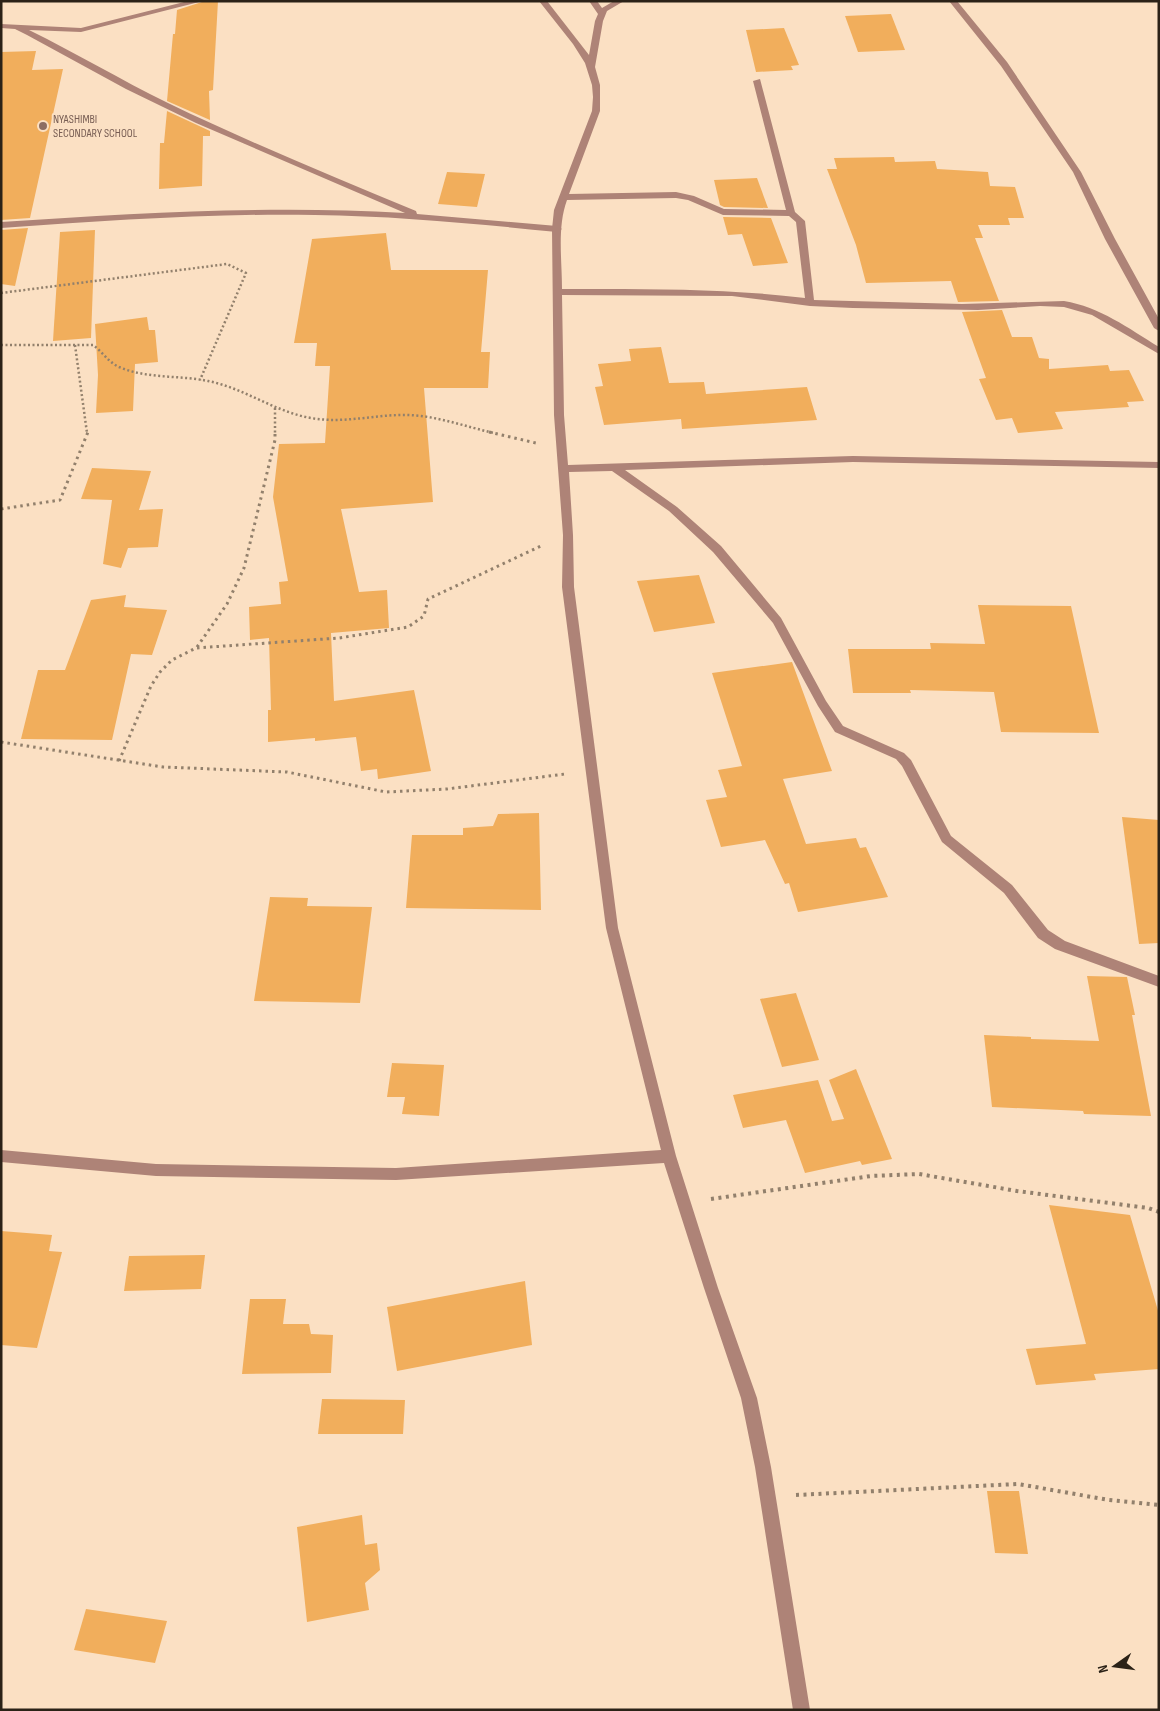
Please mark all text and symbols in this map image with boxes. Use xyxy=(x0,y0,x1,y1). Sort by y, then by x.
place label: NYASHIMBI SECONDARY SCHOOL xyxy=(53,112,138,141)
marker: NYASHIMBI SECONDARY SCHOOL xyxy=(37,120,49,132)
north arrow xyxy=(1090,1641,1140,1691)
text: N xyxy=(1094,1663,1112,1675)

